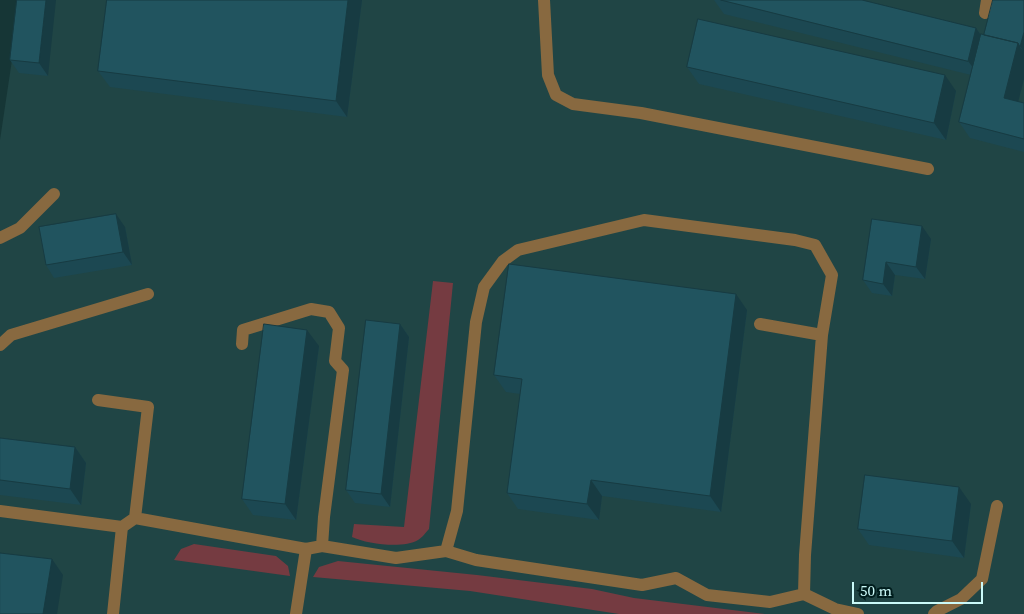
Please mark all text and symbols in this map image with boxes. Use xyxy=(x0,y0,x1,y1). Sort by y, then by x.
scale bar xyxy=(854,572,985,604)
text: 50 m xyxy=(860,580,892,601)

